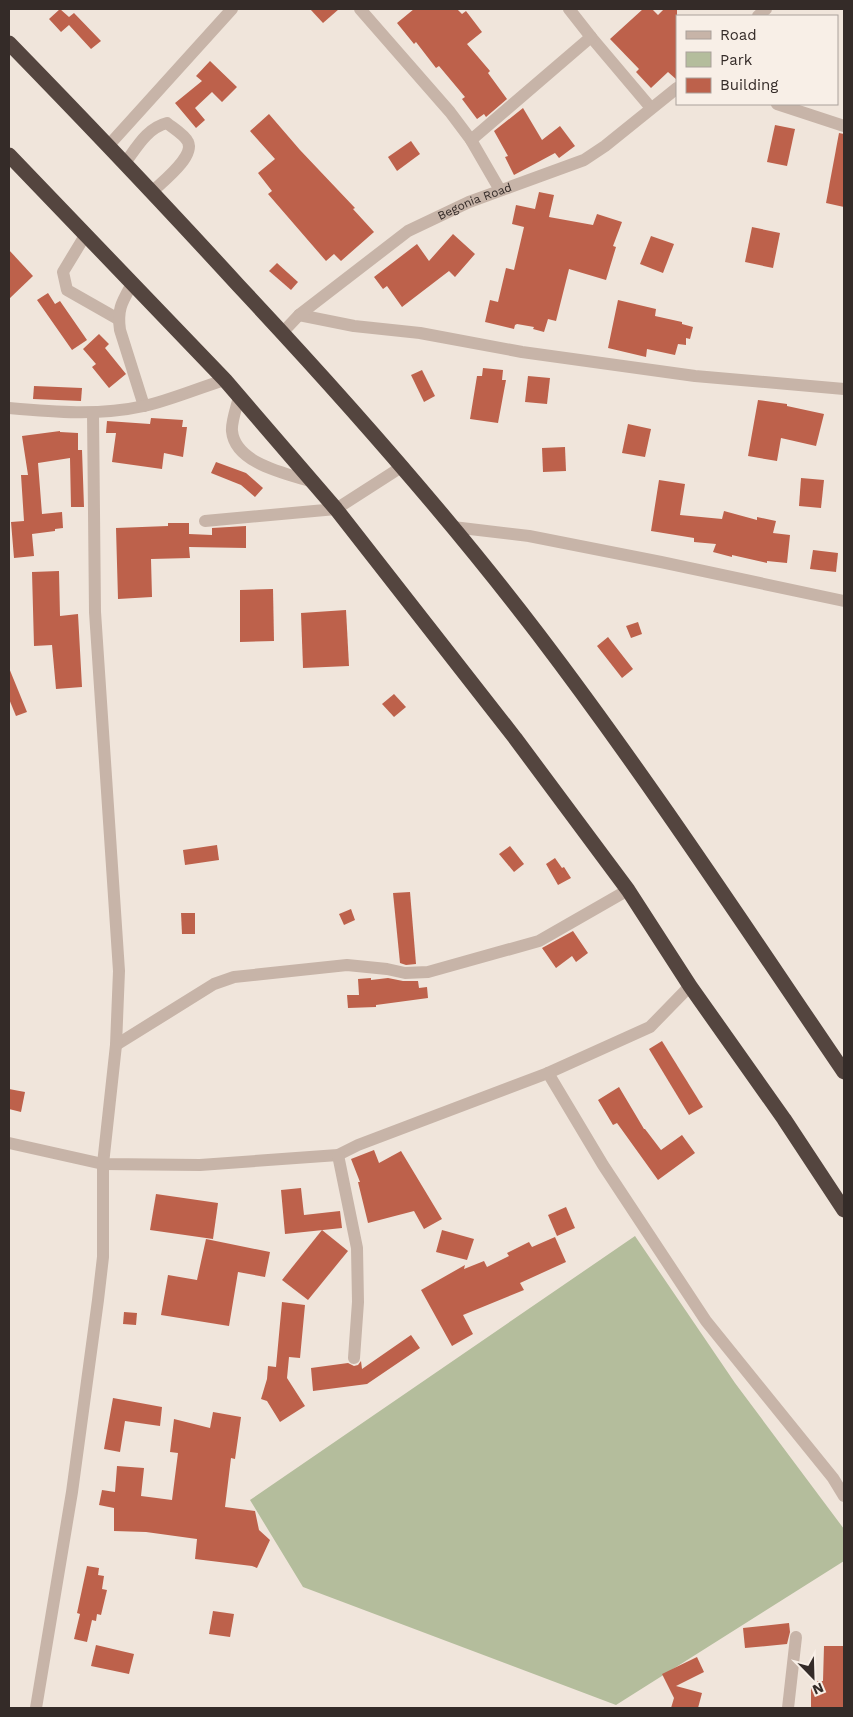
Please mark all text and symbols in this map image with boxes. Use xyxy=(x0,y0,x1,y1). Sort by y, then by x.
legend xyxy=(676,15,838,105)
text: Road xyxy=(720,26,757,44)
text: Park xyxy=(720,51,753,69)
text: Building xyxy=(720,76,778,94)
street label: Begonia Road xyxy=(435,180,514,223)
north arrow xyxy=(788,1652,838,1702)
text: N xyxy=(810,1680,826,1698)

